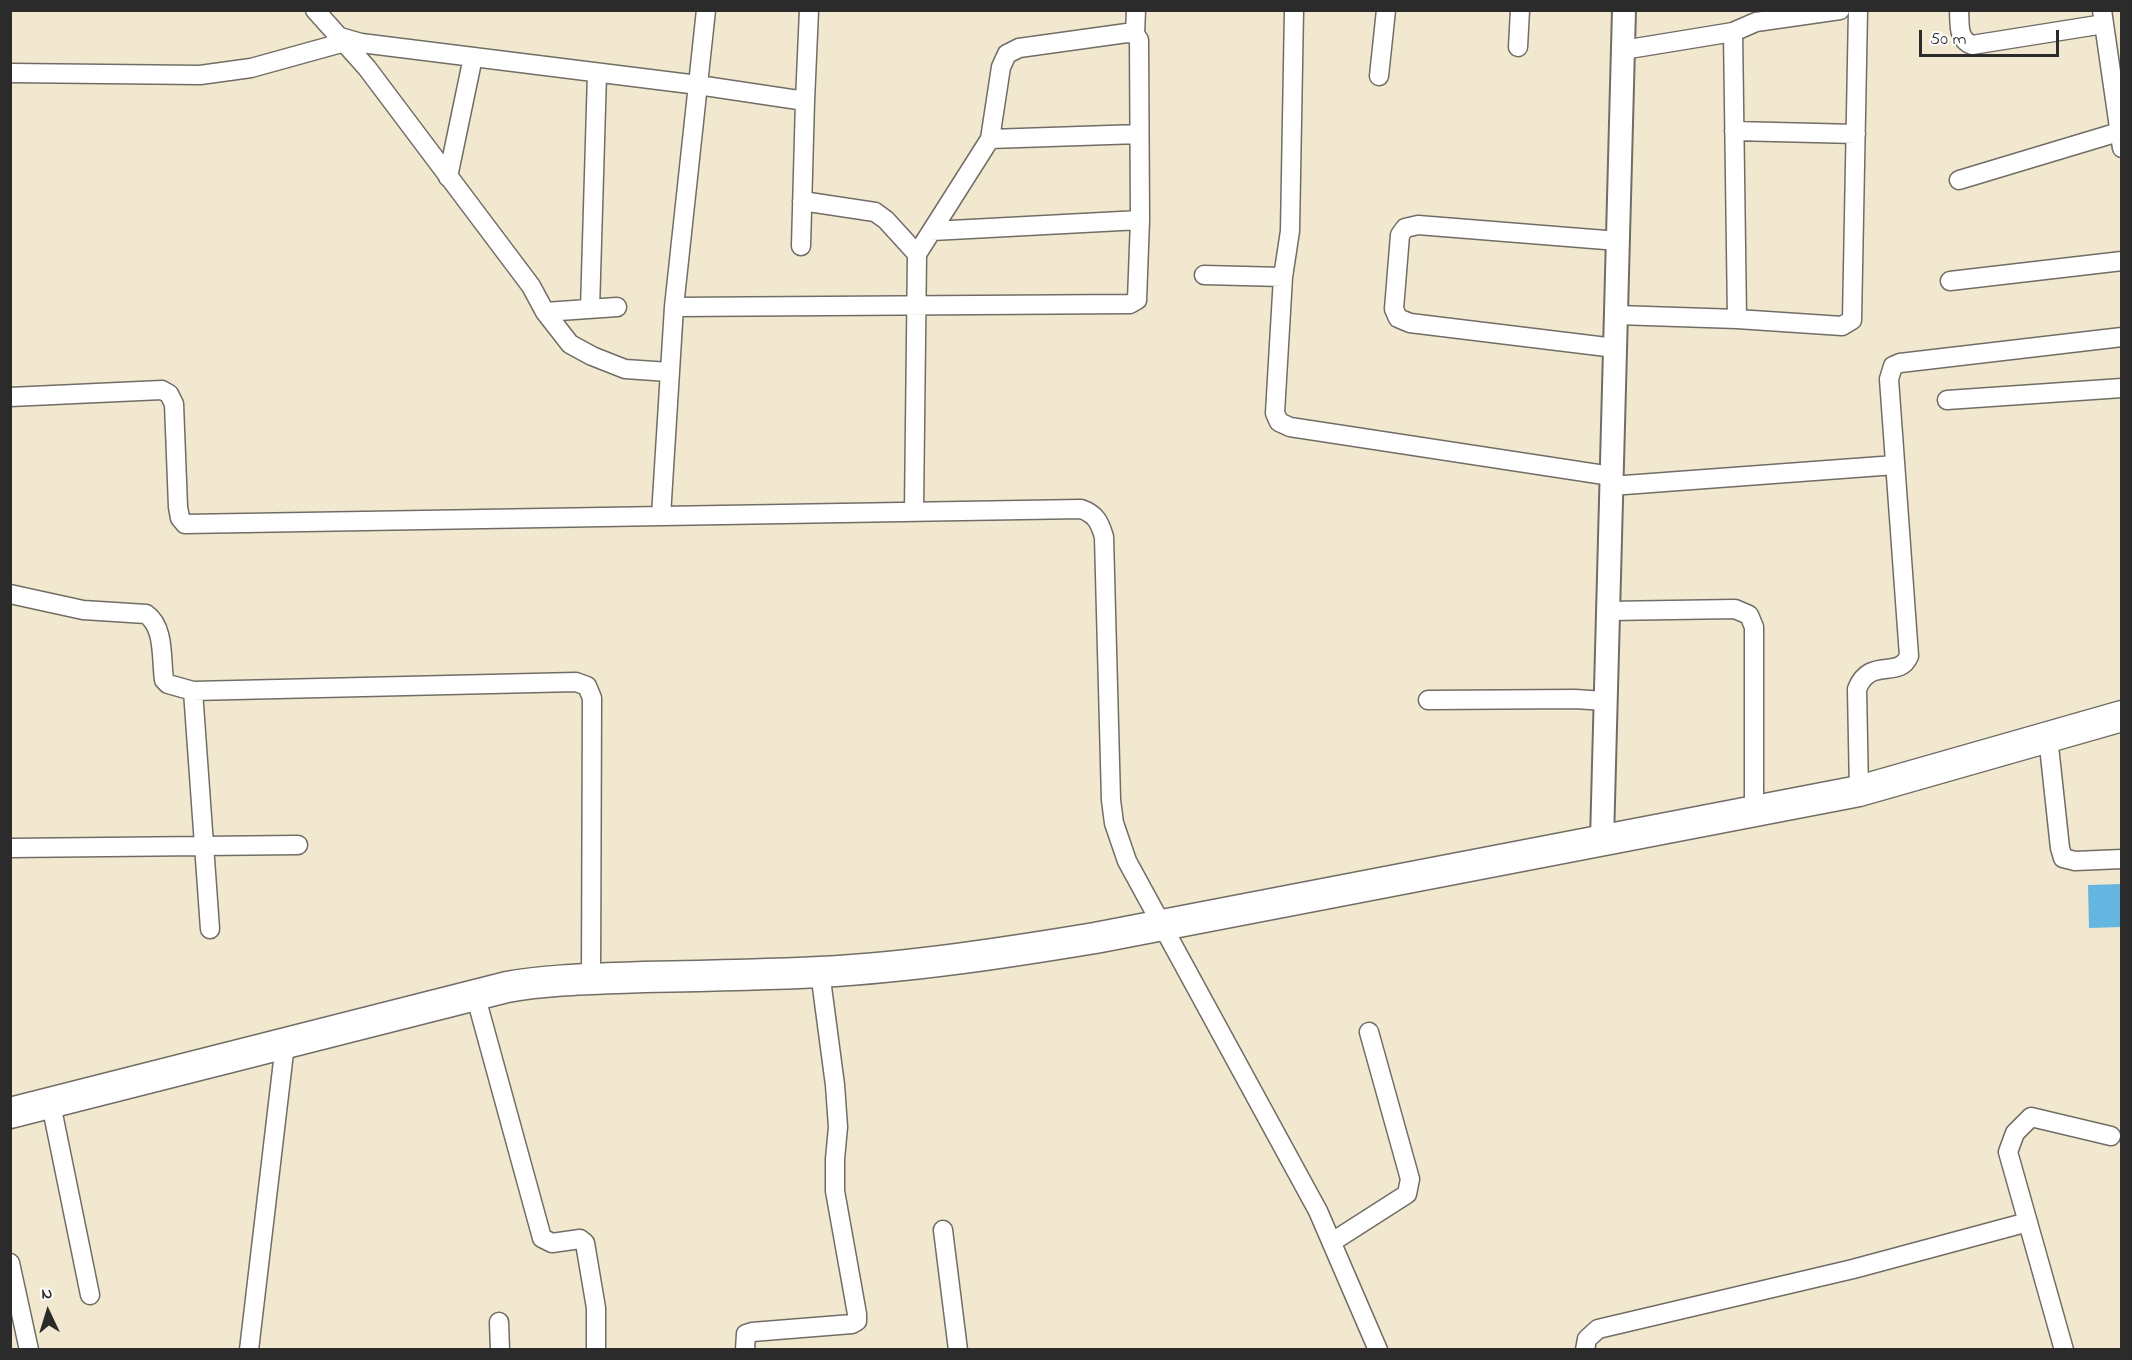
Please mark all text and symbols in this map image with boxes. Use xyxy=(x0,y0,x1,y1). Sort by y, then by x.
scale bar xyxy=(1922,18,2062,56)
text: 50 m xyxy=(1930,27,1967,53)
north arrow xyxy=(18,1282,78,1342)
text: N xyxy=(41,1282,53,1306)

